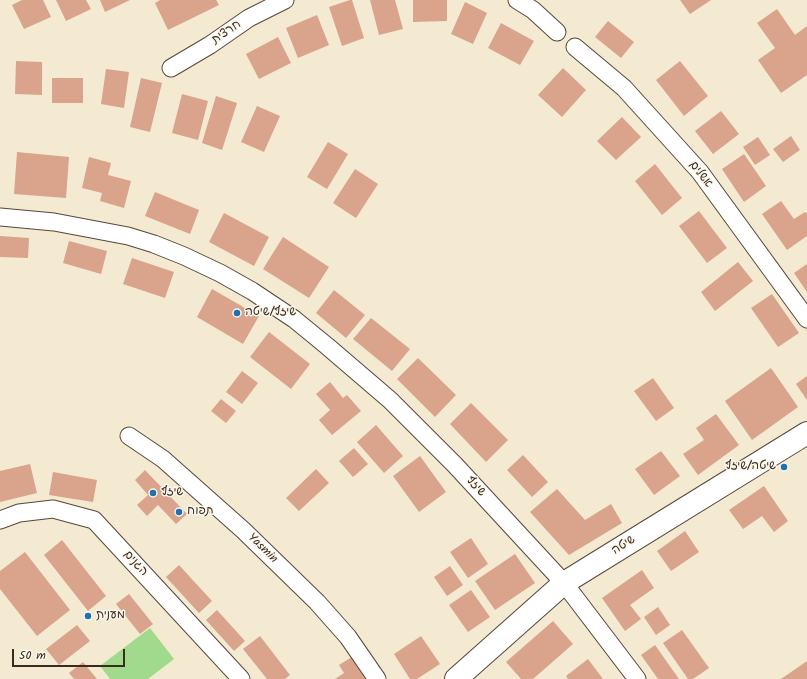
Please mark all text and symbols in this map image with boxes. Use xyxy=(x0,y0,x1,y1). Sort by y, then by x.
street label: חרצית xyxy=(210,18,244,48)
street label: אשלים xyxy=(685,159,715,191)
place label: שיזף/שיטה xyxy=(245,306,296,320)
marker: שיזף/שיטה xyxy=(232,308,242,318)
place label: שיטה/שיזף xyxy=(725,460,776,474)
marker: שיטה/שיזף xyxy=(779,462,789,472)
street label: שיזף xyxy=(462,474,488,500)
place label: שיזף xyxy=(161,486,183,500)
marker: שיזף xyxy=(148,488,158,498)
place label: תפוח xyxy=(187,505,214,519)
marker: תפוח xyxy=(174,507,184,517)
street label: Yasmin xyxy=(244,531,280,567)
street label: שיטה xyxy=(610,533,638,559)
street label: הגנים xyxy=(120,548,150,580)
place label: מענית xyxy=(96,609,125,623)
marker: מענית xyxy=(83,611,93,621)
scale bar xyxy=(14,641,127,667)
text: 50 m xyxy=(19,646,46,665)

